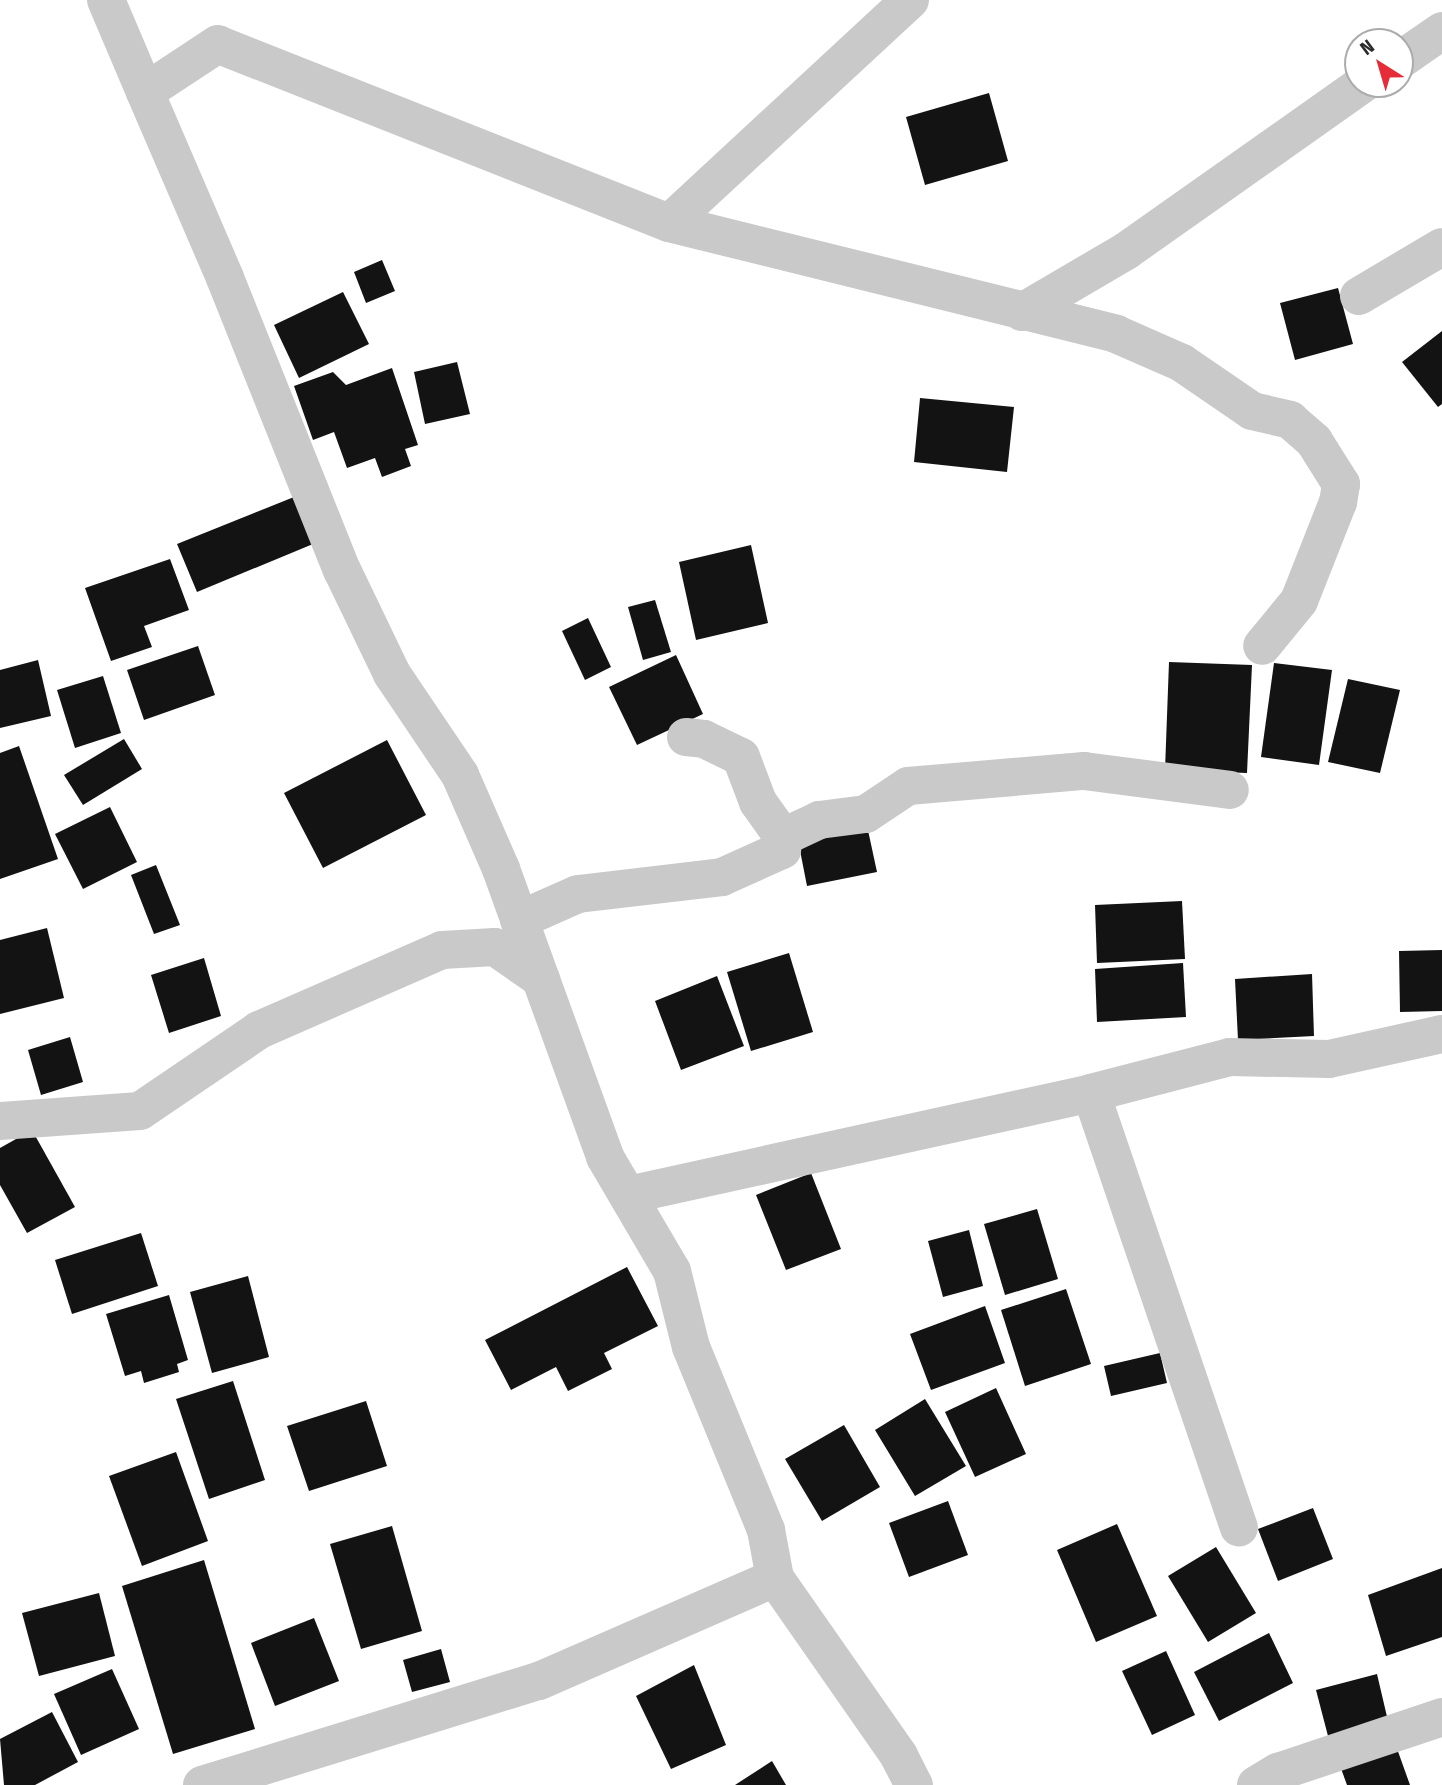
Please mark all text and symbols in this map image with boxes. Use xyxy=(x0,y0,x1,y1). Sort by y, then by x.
north arrow xyxy=(1344,28,1414,98)
text: N xyxy=(1356,35,1379,60)

